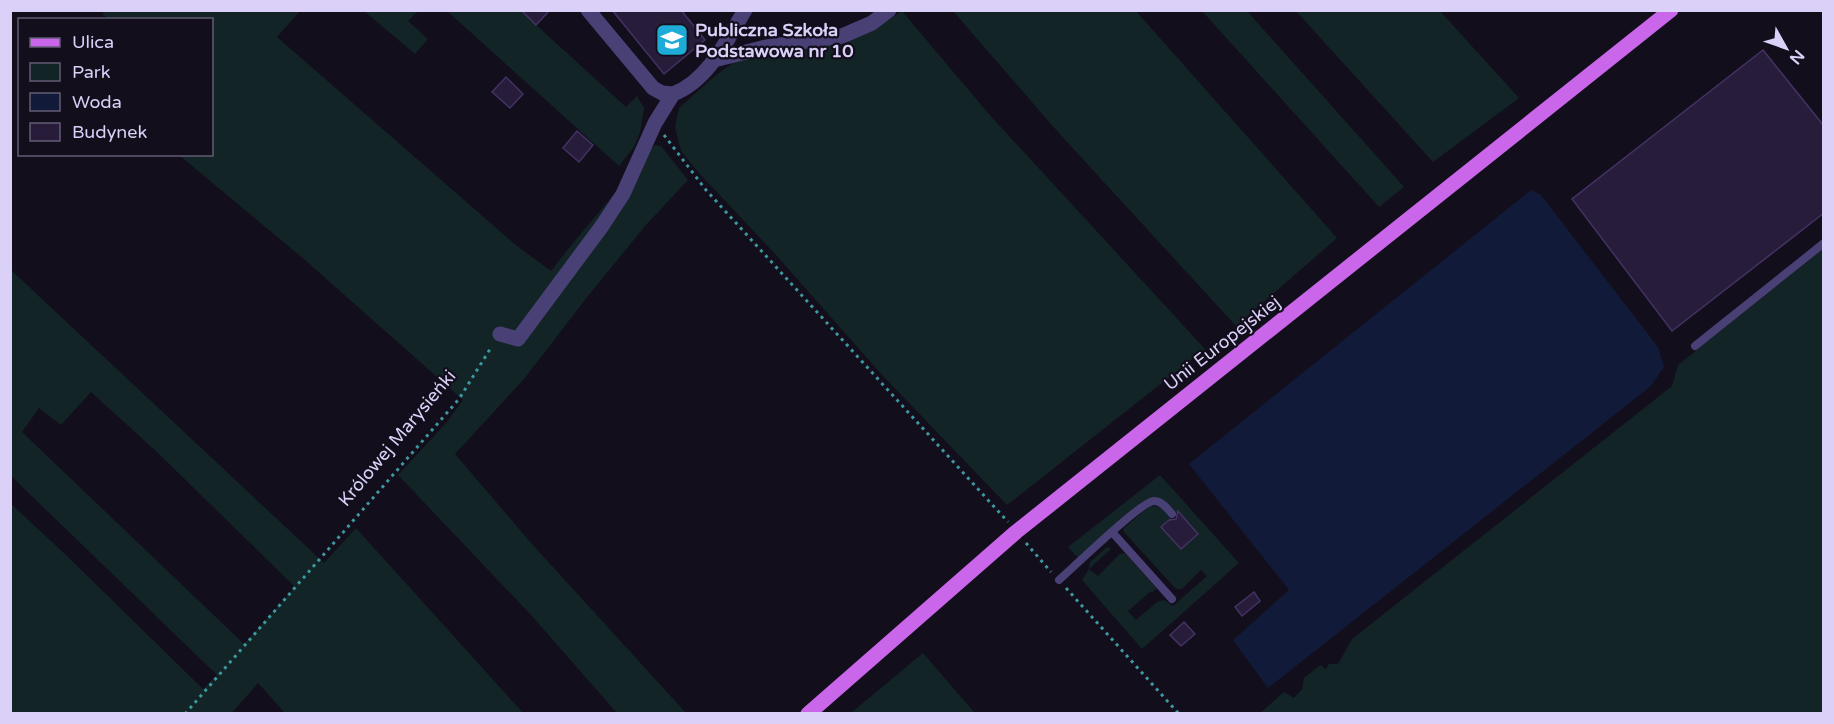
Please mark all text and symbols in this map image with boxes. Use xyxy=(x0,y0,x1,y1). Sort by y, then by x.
legend xyxy=(18,18,213,156)
north arrow xyxy=(1756,18,1816,78)
place label: Publiczna Szkoła Podstawowa nr 10 xyxy=(695,19,854,62)
school or university icon: Publiczna Szkoła Podstawowa nr 10 xyxy=(654,22,690,58)
text: Ulica xyxy=(72,31,114,53)
text: N xyxy=(1785,46,1809,68)
text: Park xyxy=(72,61,111,83)
text: Woda xyxy=(72,91,122,113)
text: Budynek xyxy=(72,121,147,143)
street label: Unii Europejskiej xyxy=(1159,291,1285,395)
street label: Królowej Marysieńki xyxy=(334,365,460,511)

